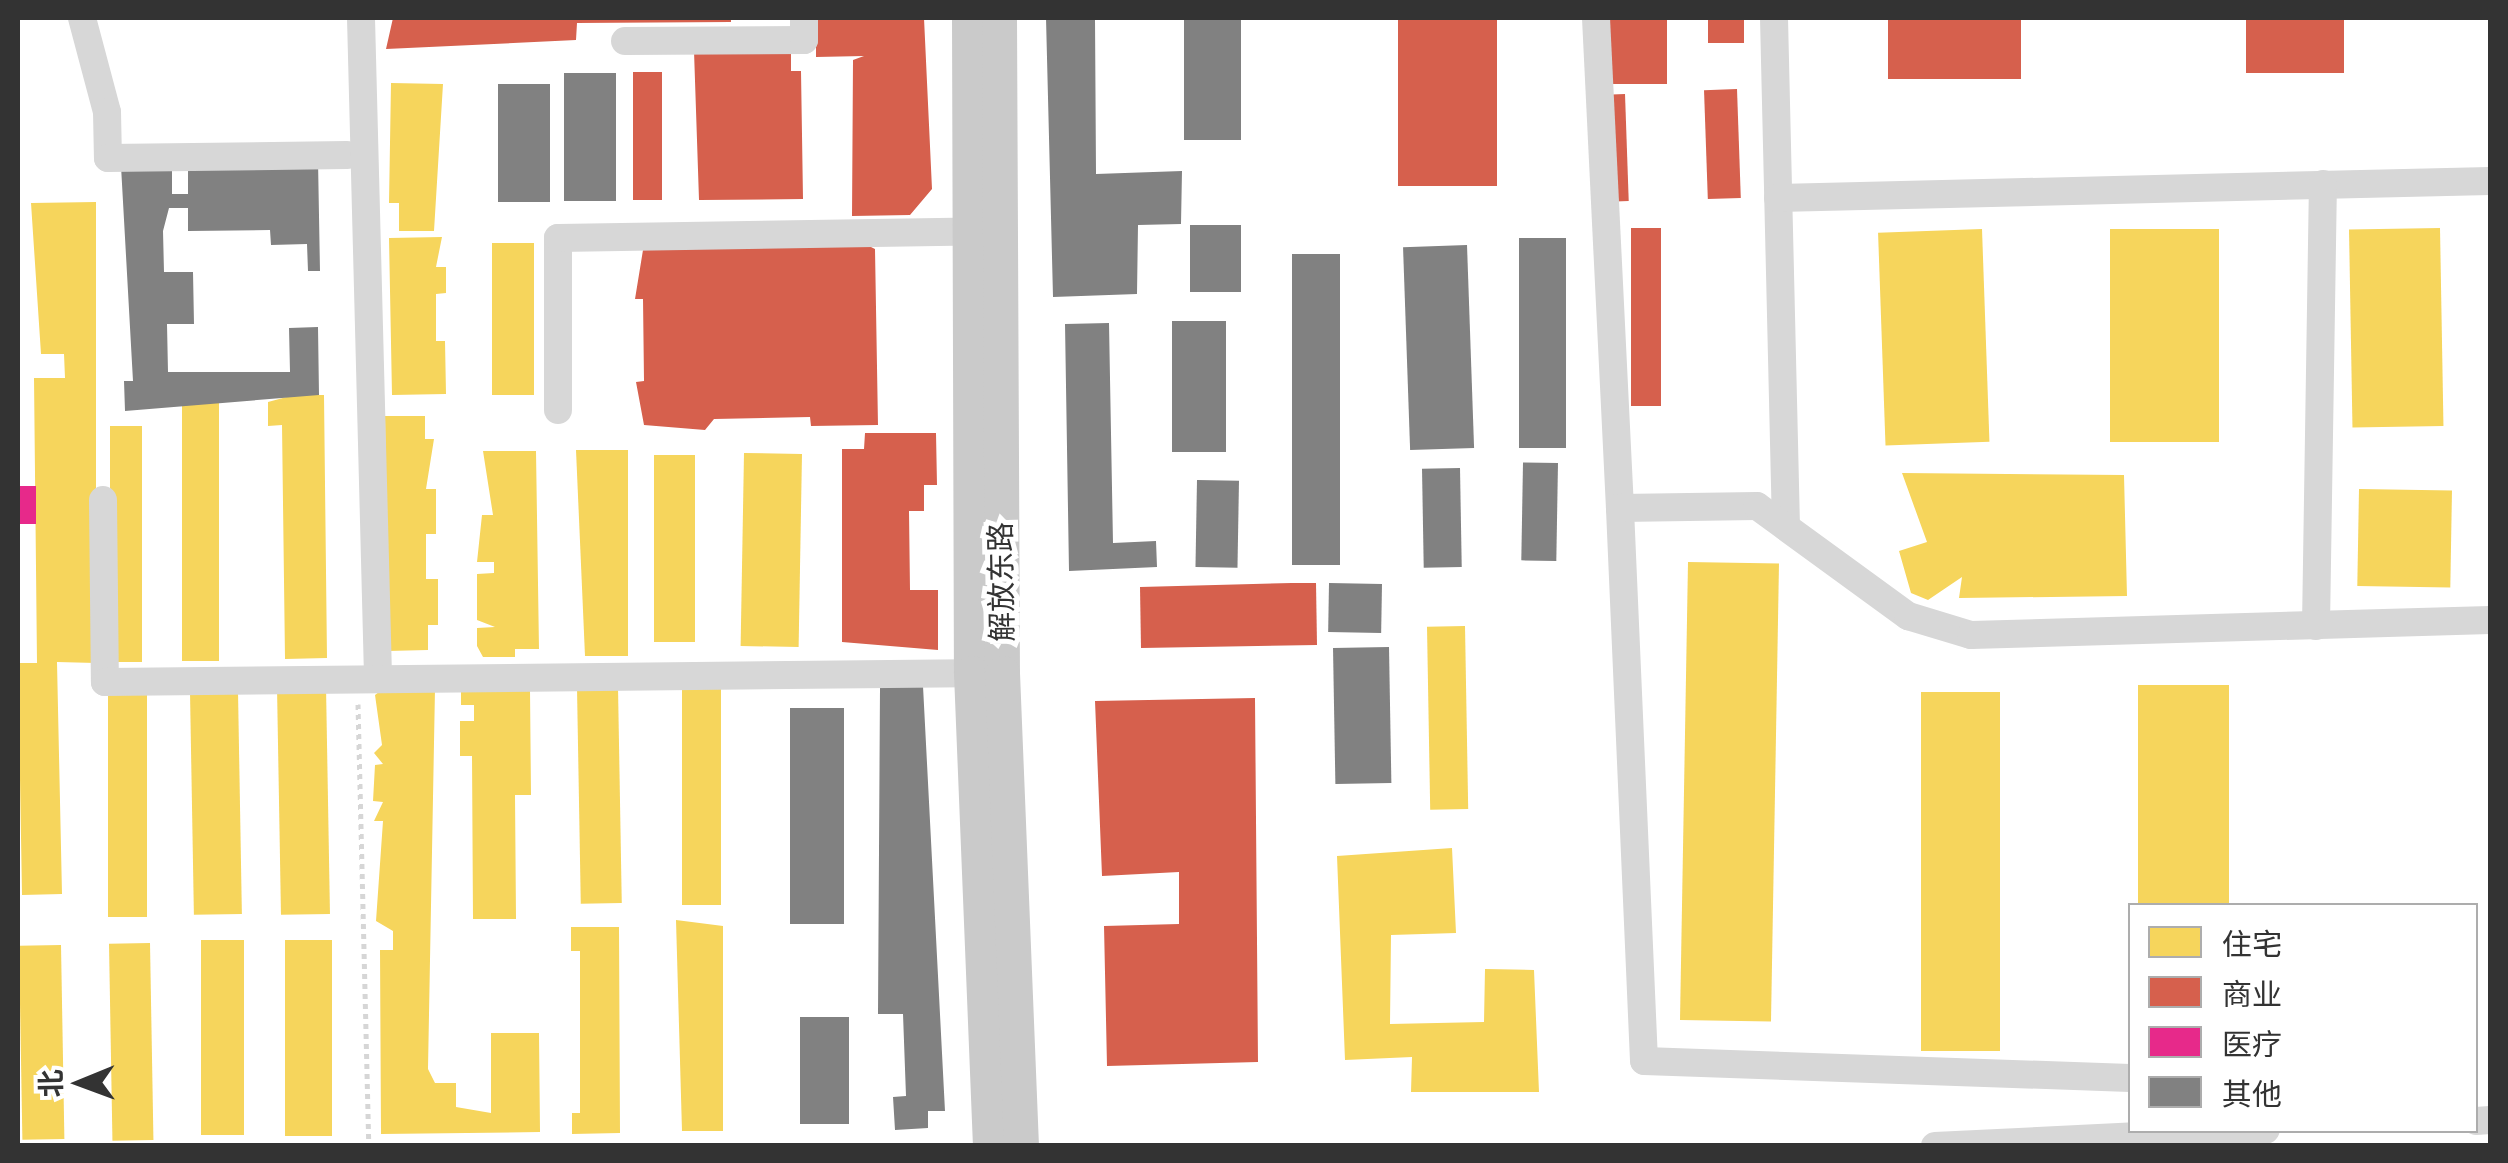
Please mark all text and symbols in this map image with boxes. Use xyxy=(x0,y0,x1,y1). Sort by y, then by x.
street label: 解放东路 xyxy=(982,522,1020,642)
legend xyxy=(2128,903,2478,1133)
text: 住宅 xyxy=(2222,923,2282,964)
text: 商业 xyxy=(2222,973,2282,1014)
text: 医疗 xyxy=(2222,1023,2282,1064)
north arrow xyxy=(30,1033,130,1133)
text: 北 xyxy=(31,1069,69,1098)
text: 其他 xyxy=(2222,1073,2282,1114)

